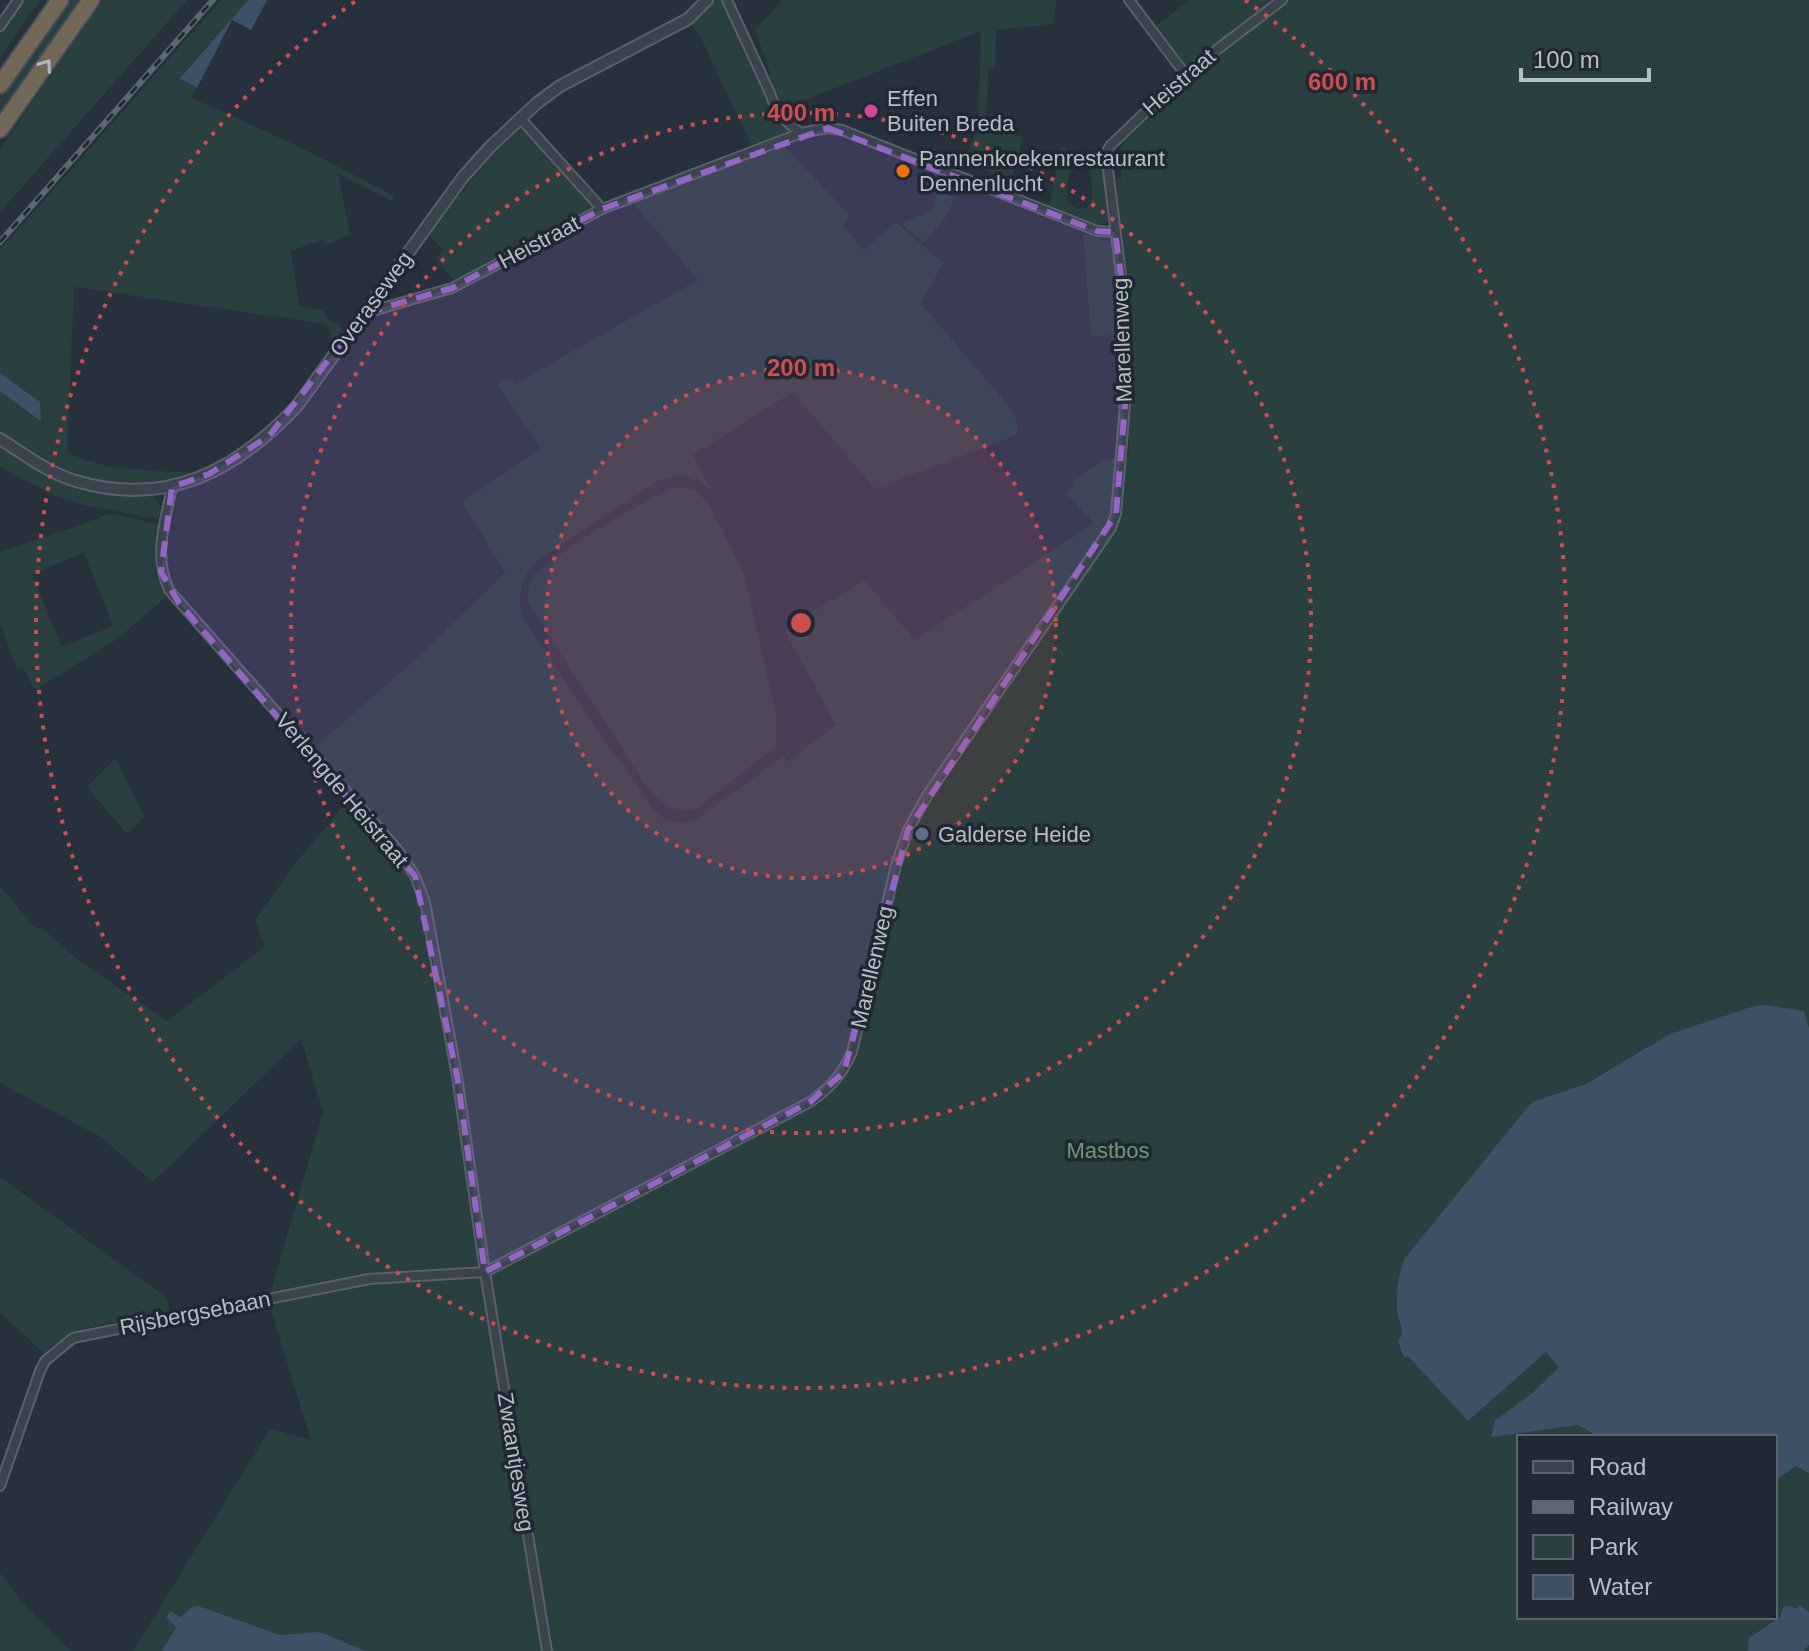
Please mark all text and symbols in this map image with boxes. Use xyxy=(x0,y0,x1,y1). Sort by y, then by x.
scale bar xyxy=(1521,32,1649,82)
street label: Heistraat xyxy=(1138,44,1220,120)
text: 100 m xyxy=(1533,46,1600,73)
one-way arrow xyxy=(36,60,50,74)
text: 600 m xyxy=(1308,68,1376,95)
place label: Effen Buiten Breda xyxy=(887,86,1015,136)
text: 400 m xyxy=(767,99,835,126)
marker: Effen Buiten Breda xyxy=(862,102,880,120)
place label: Pannenkoekenrestaurant Dennenlucht xyxy=(919,146,1165,196)
marker: Pannenkoekenrestaurant Dennenlucht xyxy=(894,162,912,180)
street label: Heistraat xyxy=(494,210,584,274)
street label: Overaseweg xyxy=(325,247,417,361)
street label: Marellenweg xyxy=(1107,277,1137,403)
text: 200 m xyxy=(767,354,835,381)
centre of rings xyxy=(787,609,815,637)
street label: Verlengde Heistraat xyxy=(270,708,414,872)
place label: Galderse Heide xyxy=(938,822,1091,847)
marker: Galderse Heide xyxy=(913,825,931,843)
street label: Marellenweg xyxy=(846,903,898,1031)
park label: Mastbos xyxy=(1066,1138,1150,1163)
street label: Rijsbergsebaan xyxy=(118,1286,272,1340)
street label: Zwaantjesweg xyxy=(493,1391,539,1533)
legend xyxy=(1517,1435,1777,1619)
text: Road xyxy=(1589,1453,1646,1480)
text: Railway xyxy=(1589,1493,1673,1520)
text: Park xyxy=(1589,1533,1639,1560)
text: Water xyxy=(1589,1573,1652,1600)

